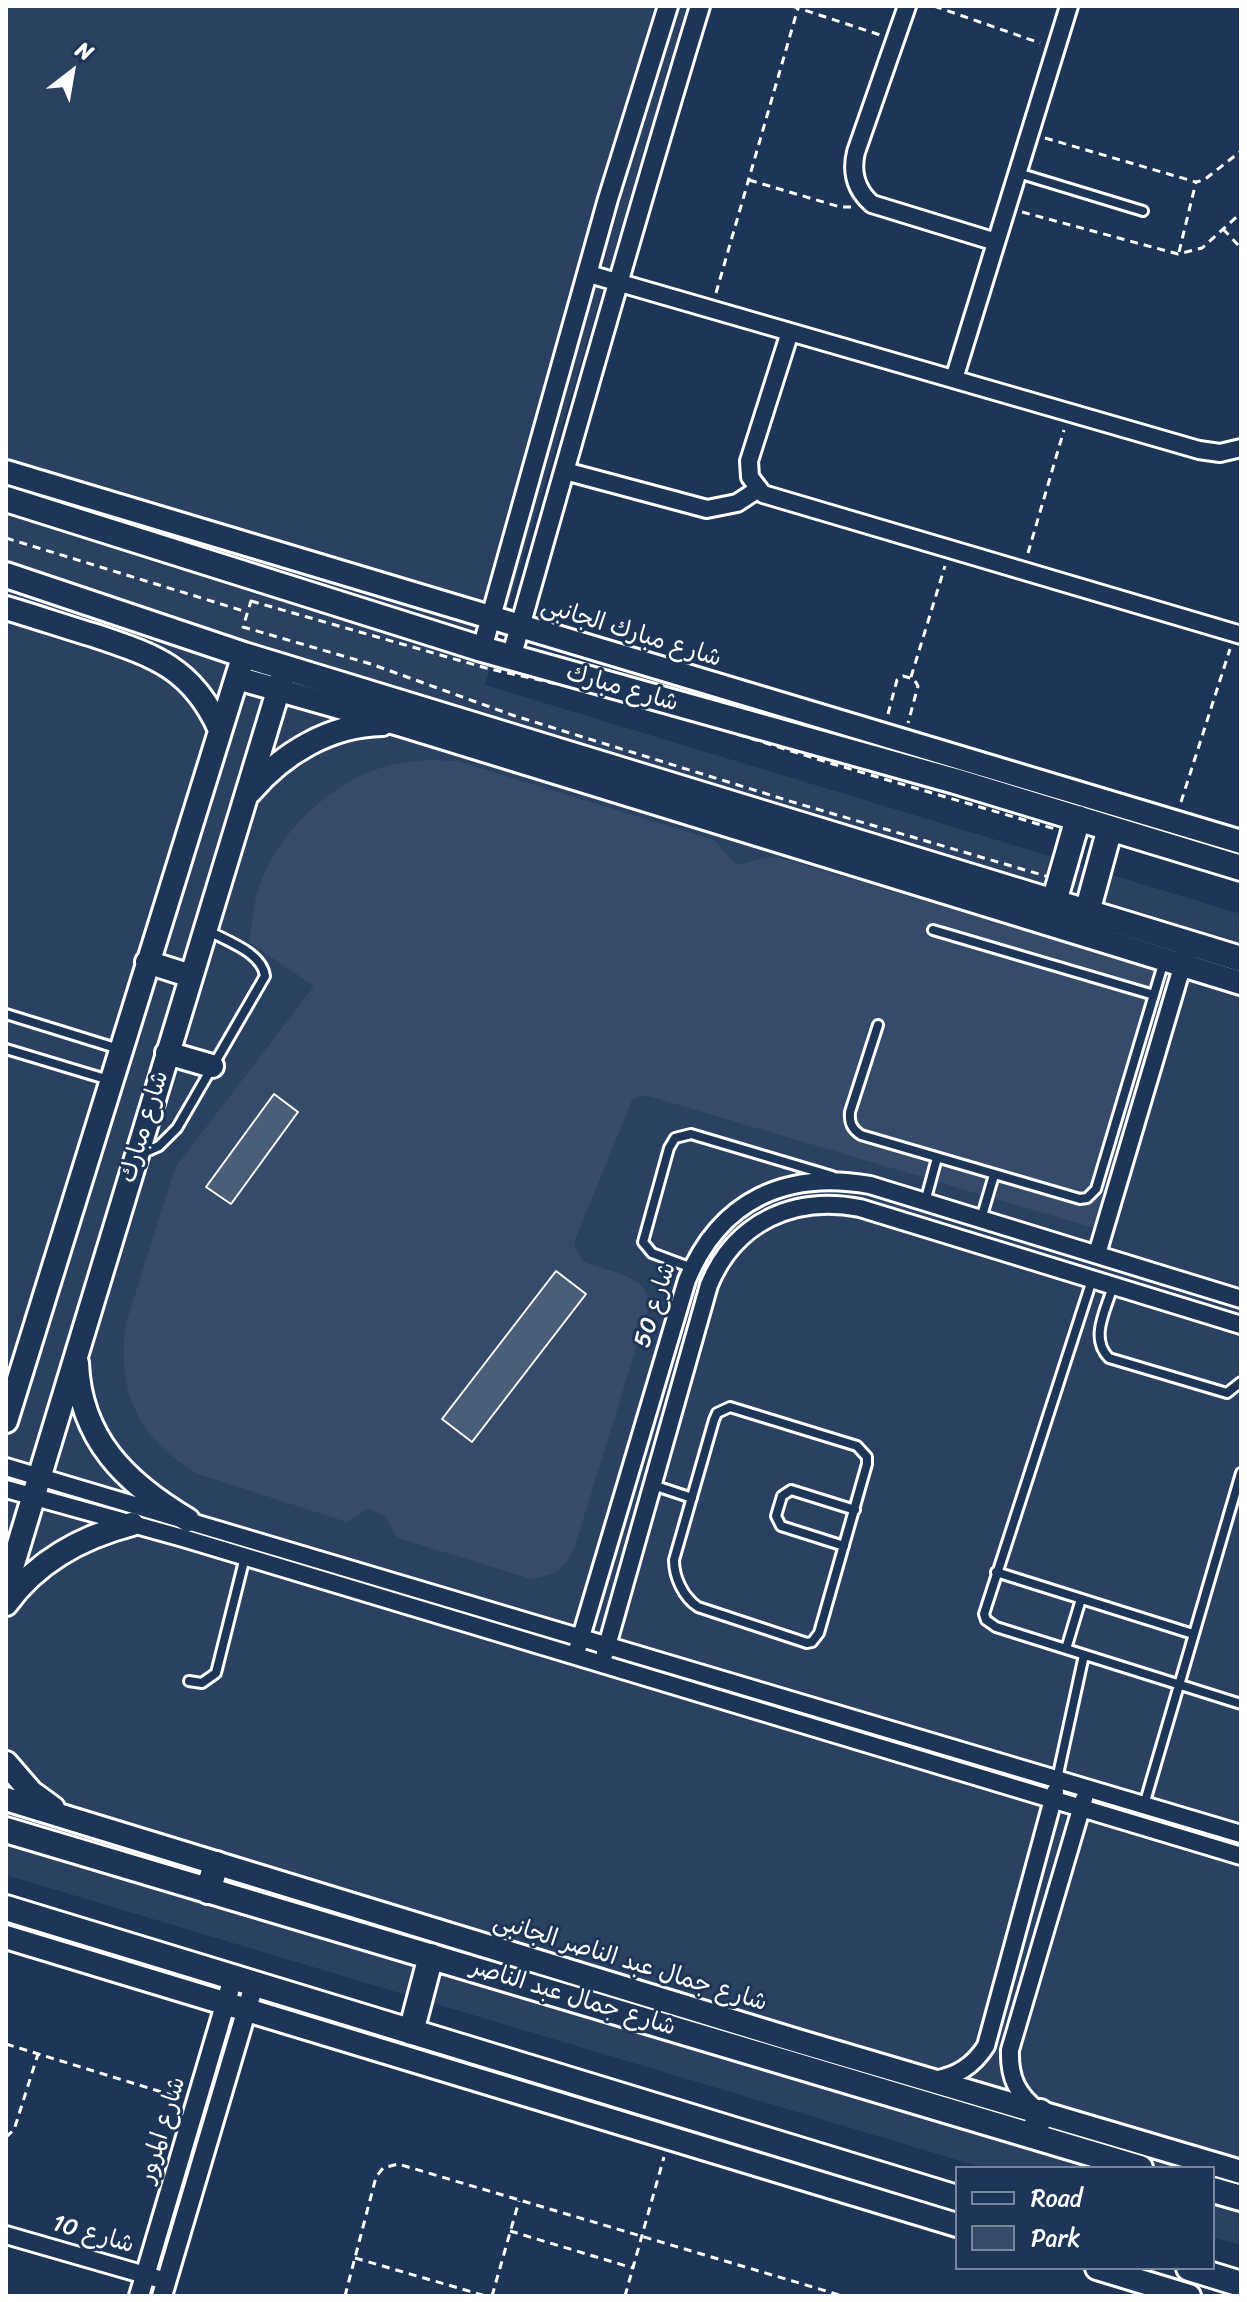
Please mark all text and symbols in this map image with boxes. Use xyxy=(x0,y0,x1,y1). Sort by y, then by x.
text: N xyxy=(68,30,101,72)
north arrow xyxy=(32,32,112,112)
street label: شارع مبارك الجانبى xyxy=(537,592,725,674)
street label: شارع مبارك xyxy=(563,659,681,719)
street label: شارع مبارك xyxy=(114,1068,176,1186)
street label: شارع 50 xyxy=(629,1259,683,1351)
street label: شارع جمال عبد الناصر الجانبى xyxy=(490,1908,770,2018)
street label: شارع جمال عبد الناصر xyxy=(467,1953,679,2043)
street label: شارع المرور xyxy=(133,2074,193,2186)
legend xyxy=(955,2166,1215,2270)
text: Road xyxy=(1031,2177,1082,2219)
street label: شارع 10 xyxy=(49,2210,137,2260)
text: Park xyxy=(1031,2217,1080,2259)

